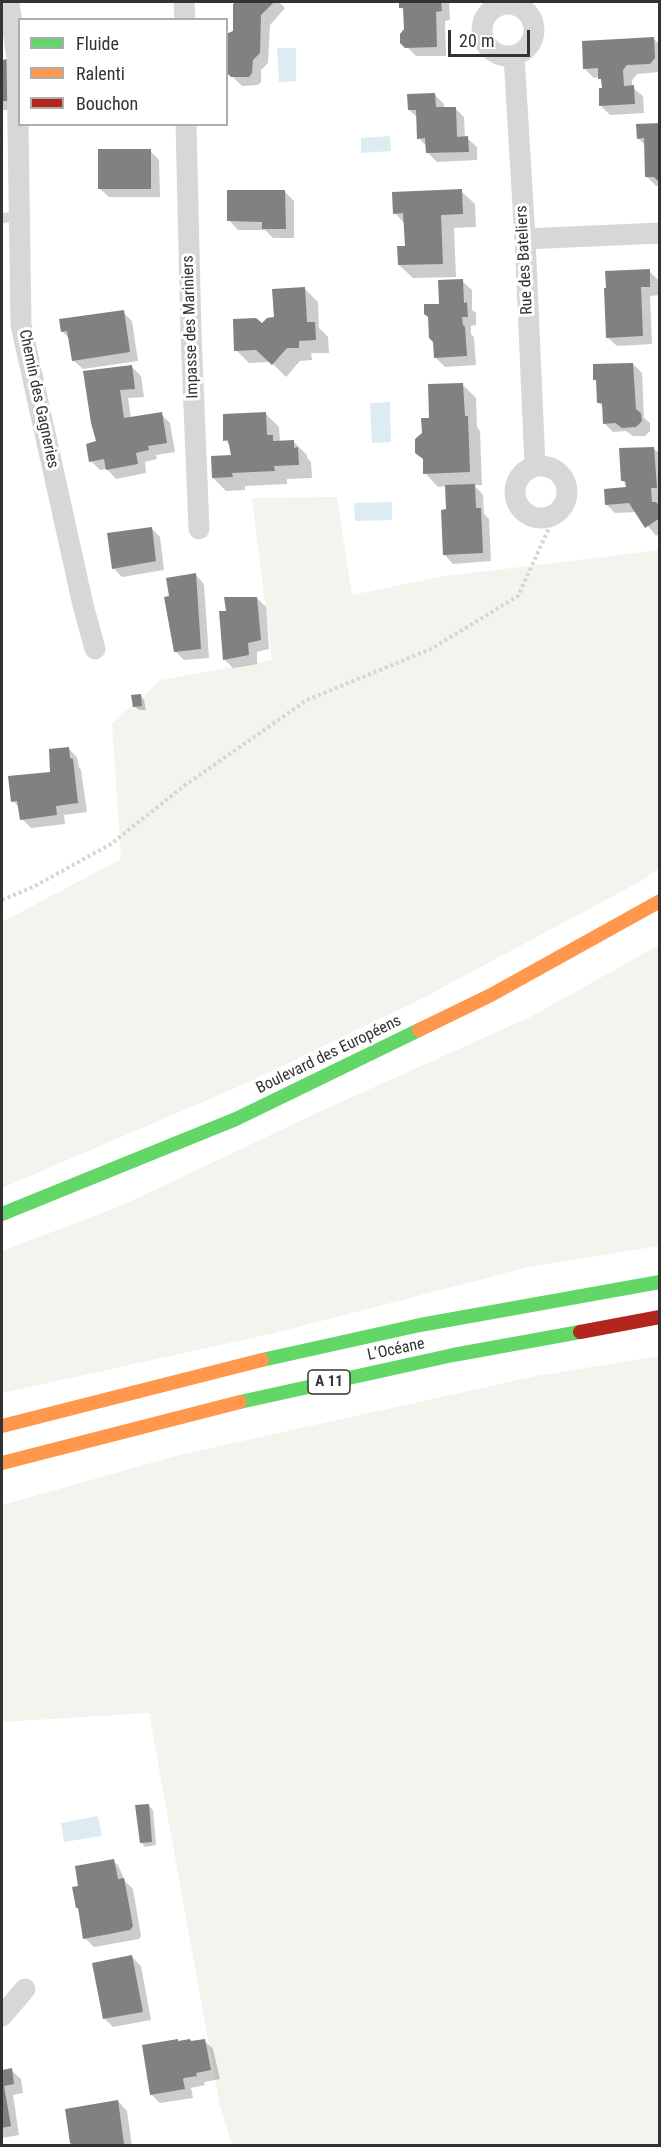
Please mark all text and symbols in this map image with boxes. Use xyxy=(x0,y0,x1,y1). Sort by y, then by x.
legend xyxy=(18,18,228,126)
scale bar xyxy=(451,18,534,56)
text: 20 m xyxy=(459,30,494,51)
text: Fluide xyxy=(76,33,119,54)
text: Ralenti xyxy=(76,63,125,84)
text: Bouchon xyxy=(76,93,138,114)
street label: Rue des Bateliers xyxy=(513,205,537,315)
street label: Impasse des Mariniers xyxy=(179,255,203,399)
street label: Chemin des Gagneries xyxy=(14,328,62,470)
street label: Boulevard des Européens xyxy=(253,1012,405,1098)
street label: L’Océane xyxy=(366,1335,426,1365)
road number: A 11 xyxy=(308,1370,350,1394)

